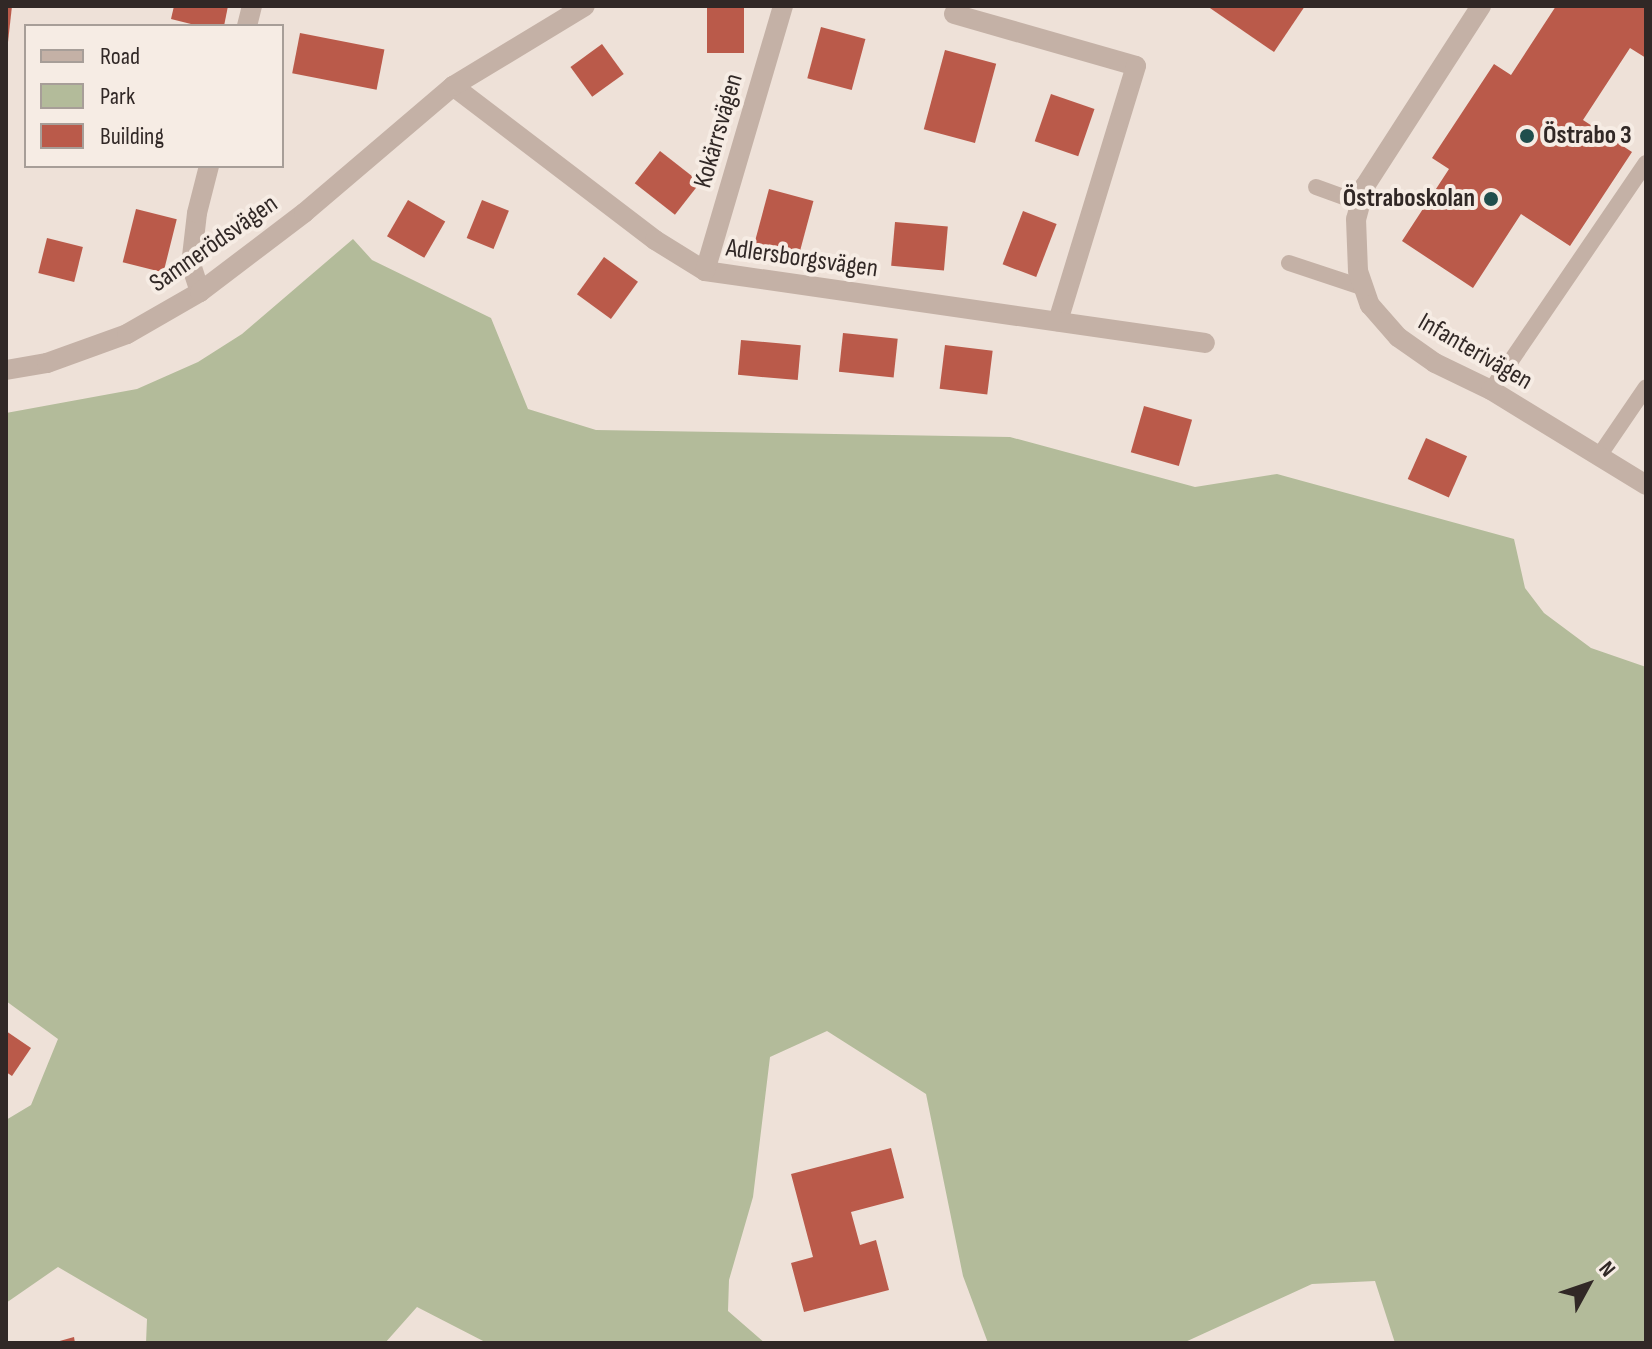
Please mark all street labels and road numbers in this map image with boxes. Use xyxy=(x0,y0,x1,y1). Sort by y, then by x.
street label: Kokärrsvägen xyxy=(688,70,750,192)
street label: Samnerödsvägen xyxy=(144,189,284,299)
street label: Adlersborgsvägen xyxy=(724,233,880,285)
street label: Infanterivägen xyxy=(1412,307,1538,397)

